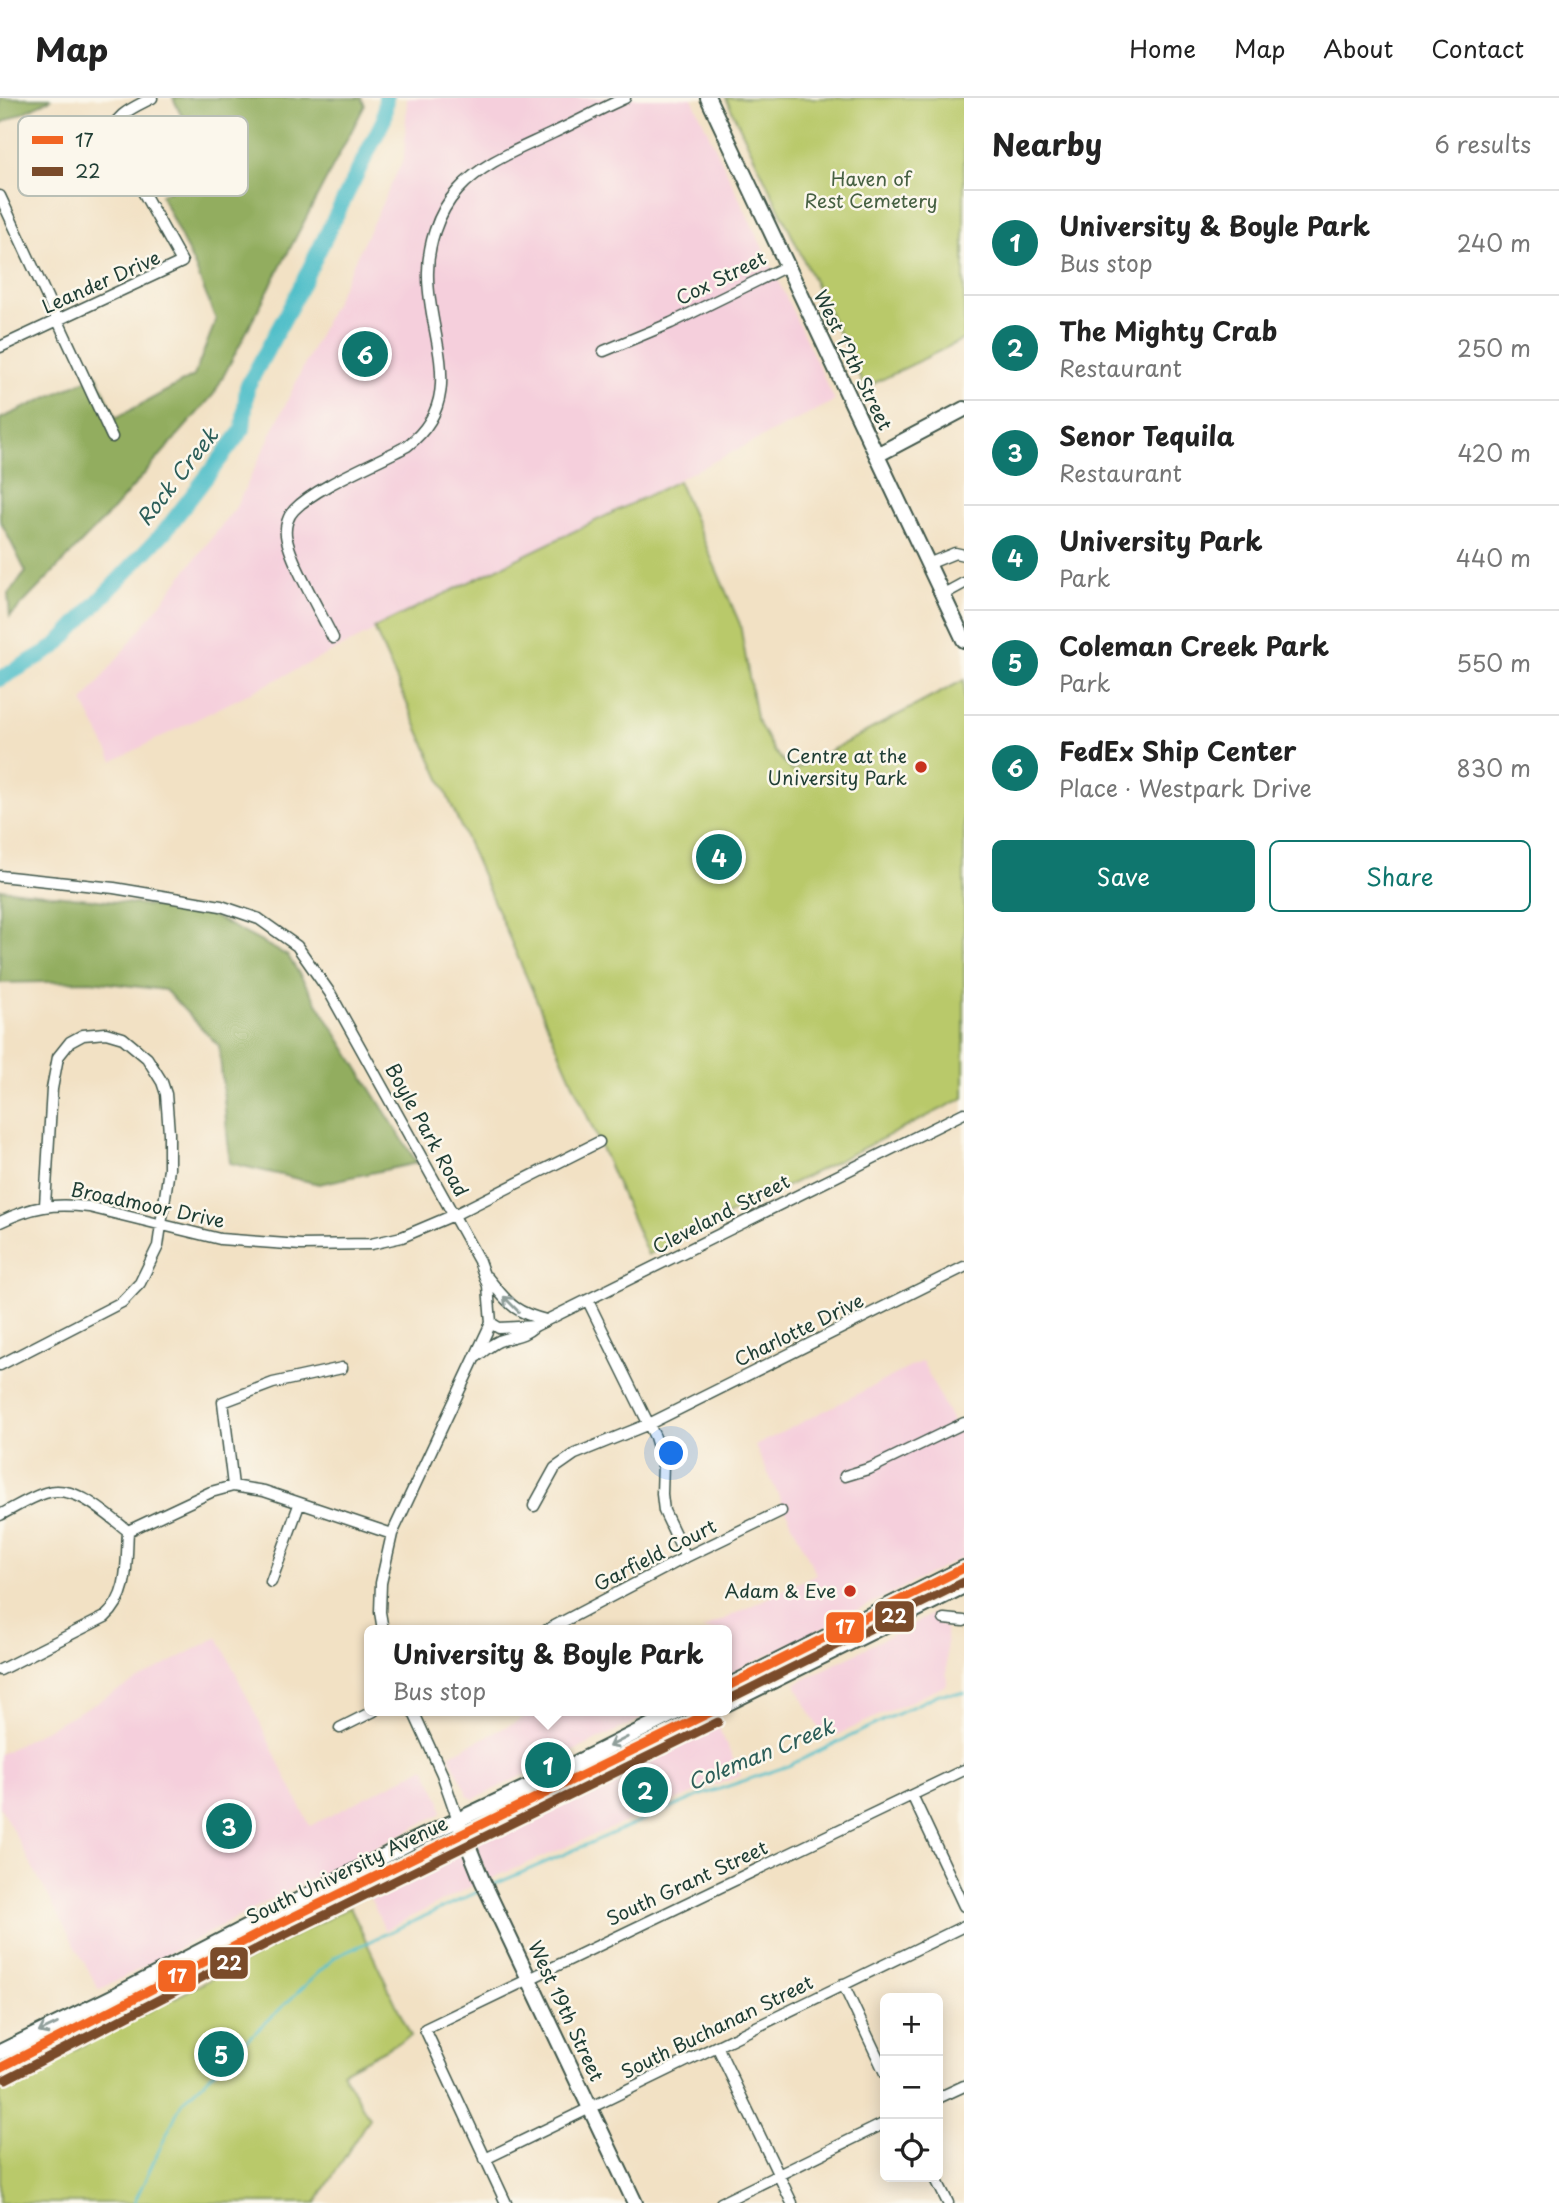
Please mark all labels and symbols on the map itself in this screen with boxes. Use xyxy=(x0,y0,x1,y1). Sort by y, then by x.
legend xyxy=(18,116,248,196)
text: 17 xyxy=(75,125,94,153)
text: 22 xyxy=(75,156,101,184)
park label: Haven of Rest Cemetery xyxy=(804,164,938,214)
street label: Leander Drive xyxy=(37,243,164,320)
street label: Cox Street xyxy=(671,243,771,311)
street label: West 12th Street xyxy=(808,284,900,435)
pin: 6 xyxy=(342,328,388,380)
water label: Rock Creek xyxy=(128,419,226,532)
place label: Centre at the University Park xyxy=(767,741,907,791)
marker: Centre at the University Park xyxy=(913,759,929,775)
pin: 4 xyxy=(696,831,742,883)
street label: Boyle Park Road xyxy=(380,1058,476,1201)
street label: Cleveland Street xyxy=(647,1166,794,1260)
street label: Broadmoor Drive xyxy=(69,1174,228,1234)
street label: Charlotte Drive xyxy=(729,1286,868,1373)
one-way arrow xyxy=(502,1295,519,1312)
your location xyxy=(654,1436,688,1470)
street label: Garfield Court xyxy=(588,1511,721,1597)
place label: Adam & Eve xyxy=(724,1576,836,1604)
marker: Adam & Eve xyxy=(842,1583,858,1599)
line badge: 22 xyxy=(874,1600,915,1633)
text: 22 xyxy=(881,1601,907,1629)
line badge: 17 xyxy=(825,1611,865,1644)
text: 17 xyxy=(835,1612,855,1640)
water label: Coleman Creek xyxy=(682,1709,840,1797)
one-way arrow xyxy=(608,1736,629,1750)
pin: 1 xyxy=(525,1739,571,1791)
pin: 2 xyxy=(622,1764,668,1816)
pin: 3 xyxy=(206,1800,252,1852)
street label: South University Avenue xyxy=(241,1808,452,1930)
street label: South Grant Street xyxy=(601,1832,772,1932)
street label: West 19th Street xyxy=(522,1936,612,2086)
line badge: 22 xyxy=(209,1946,249,1980)
text: 22 xyxy=(216,1948,242,1976)
line badge: 17 xyxy=(157,1959,197,1993)
text: 17 xyxy=(167,1961,187,1989)
street label: South Buchanan Street xyxy=(616,1967,818,2085)
one-way arrow xyxy=(38,2022,59,2036)
pin: 5 xyxy=(198,2028,244,2080)

